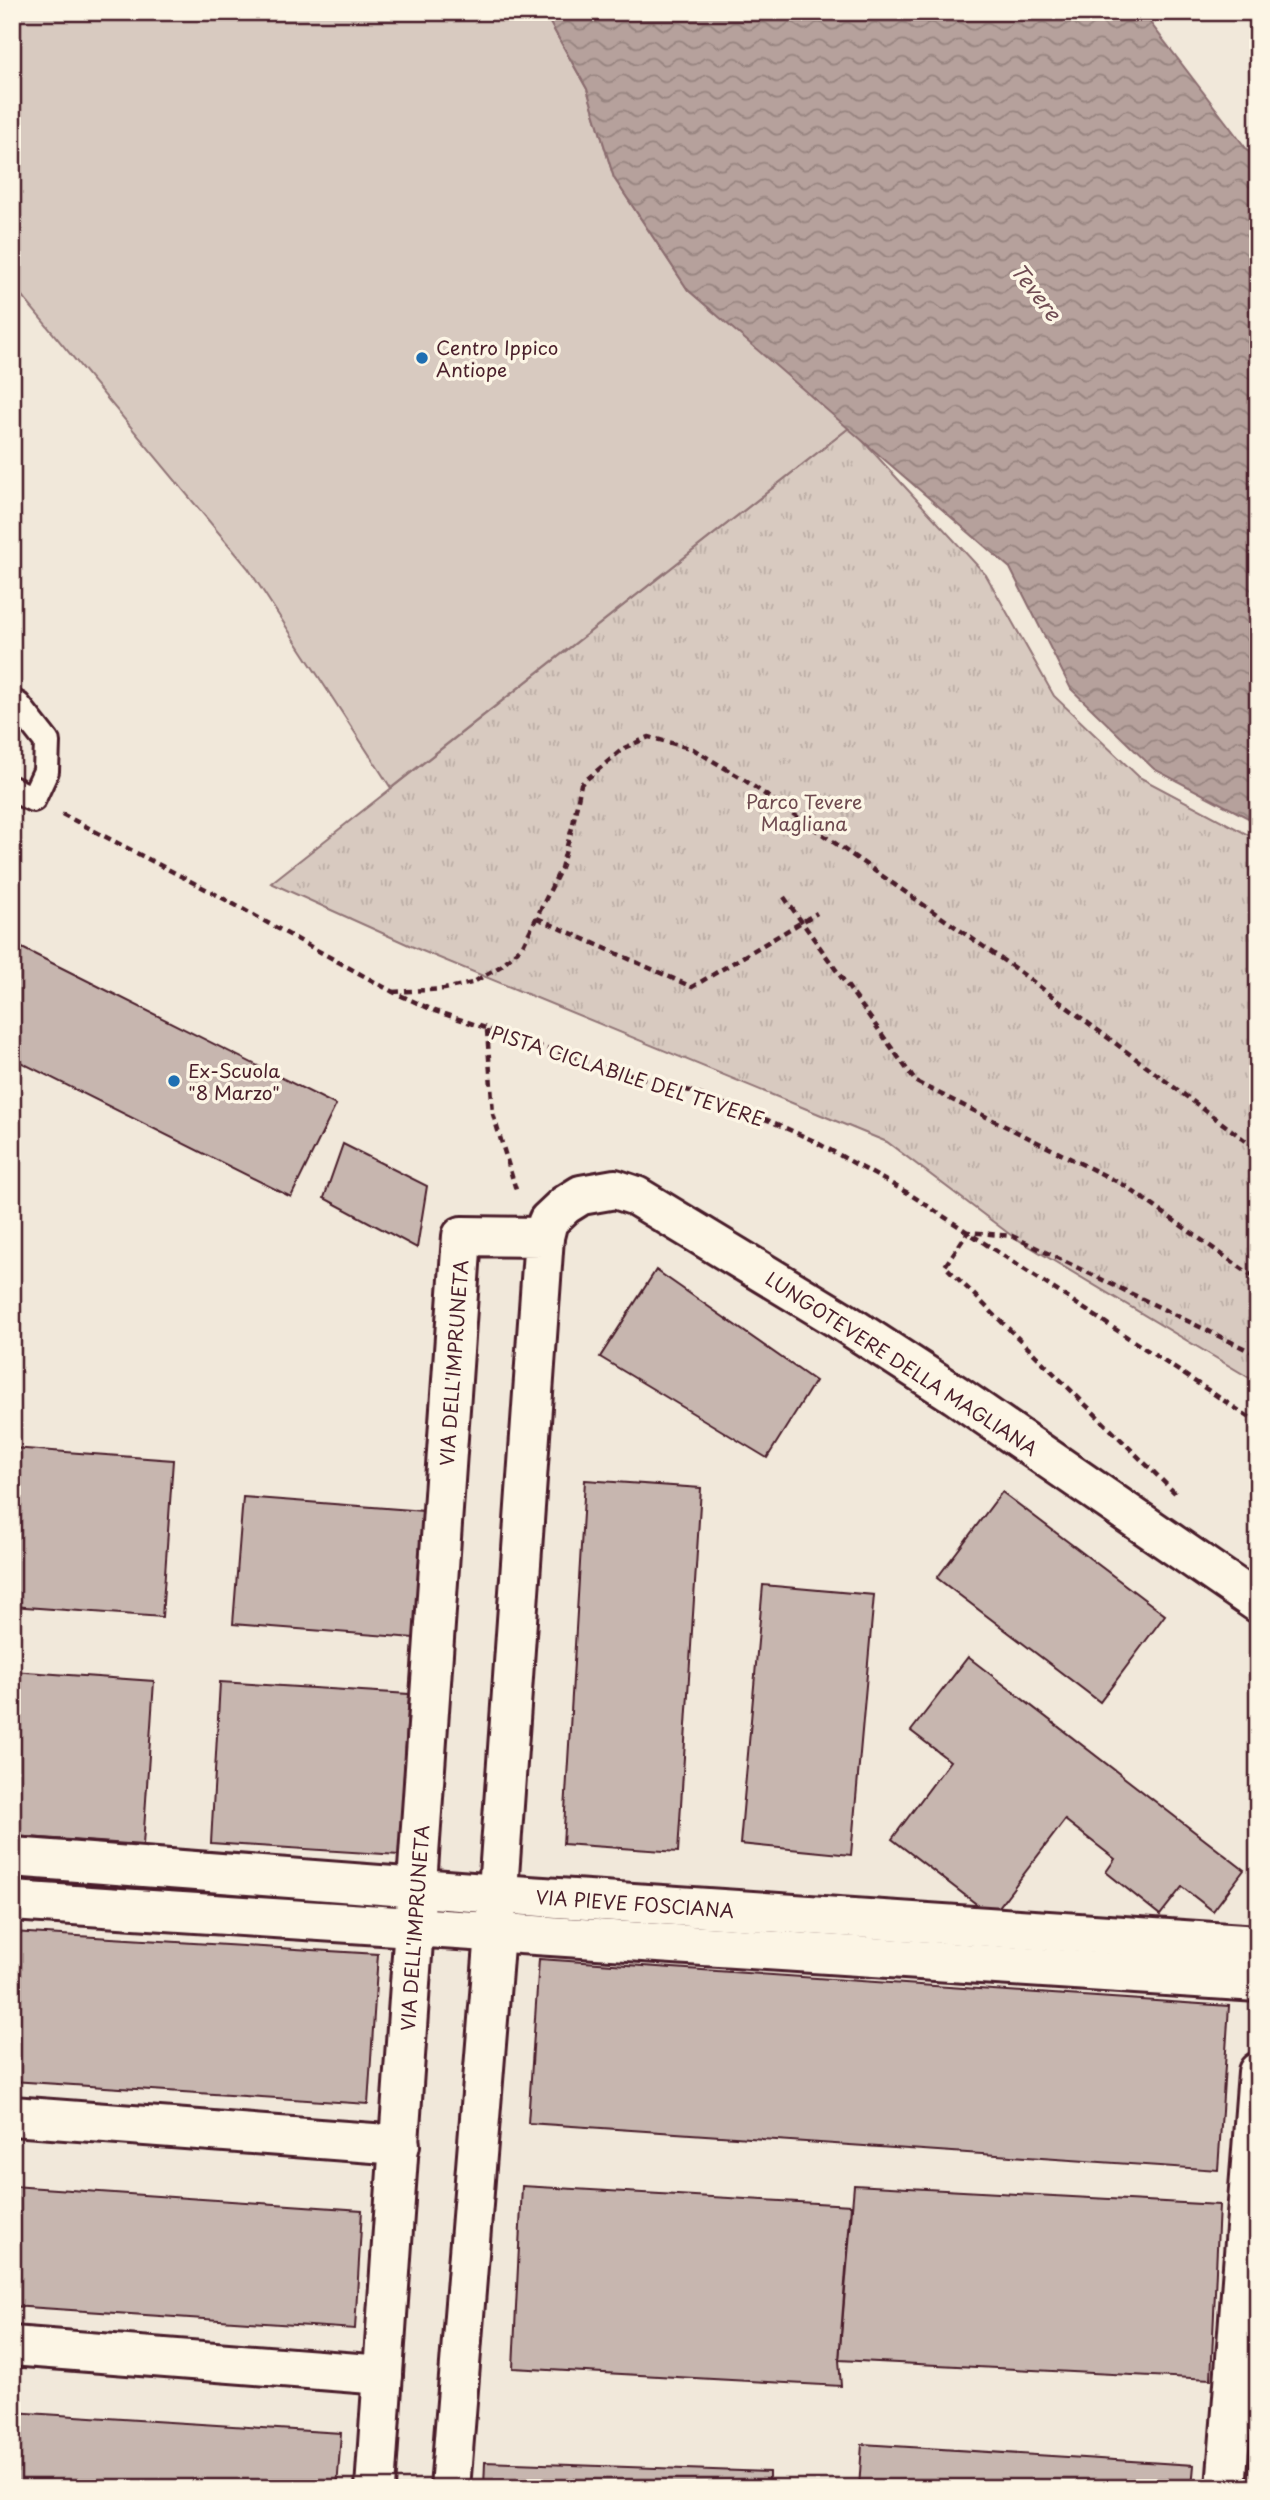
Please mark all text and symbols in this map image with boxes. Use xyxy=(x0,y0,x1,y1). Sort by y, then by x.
water label: Tevere xyxy=(1004,255,1071,328)
place label: Centro Ippico Antiope xyxy=(436,333,558,383)
marker: Centro Ippico Antiope xyxy=(414,350,430,366)
park label: Parco Tevere Magliana xyxy=(746,787,862,837)
street label: PISTA CICLABILE DEL TEVERE xyxy=(488,1018,768,1132)
place label: Ex-Scuola "8 Marzo" xyxy=(188,1056,280,1106)
marker: Ex-Scuola "8 Marzo" xyxy=(166,1073,182,1089)
street label: VIA DELL'IMPRUNETA xyxy=(432,1259,474,1467)
street label: LUNGOTEVERE DELLA MAGLIANA xyxy=(760,1264,1044,1462)
street label: VIA DELL'IMPRUNETA xyxy=(393,1824,435,2032)
street label: VIA PIEVE FOSCIANA xyxy=(535,1882,735,1924)

